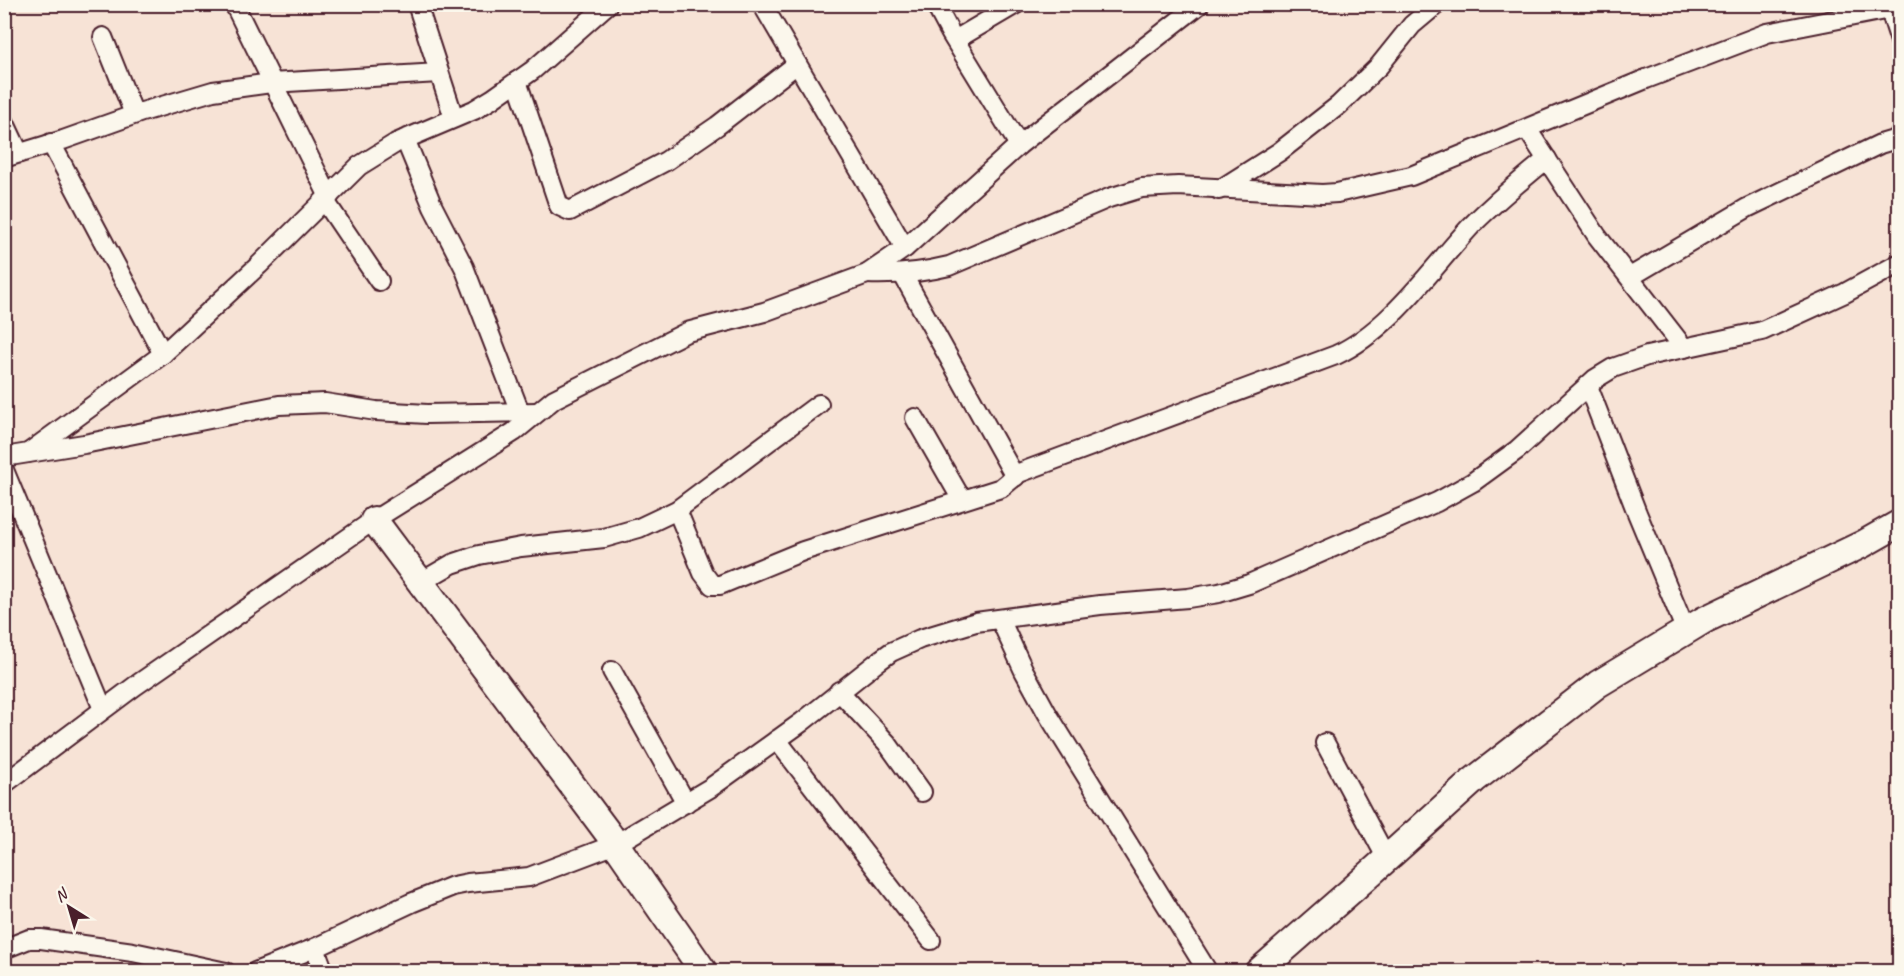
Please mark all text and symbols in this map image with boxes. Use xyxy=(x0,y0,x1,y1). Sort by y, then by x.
north arrow xyxy=(39,877,99,937)
text: N xyxy=(51,883,73,907)

